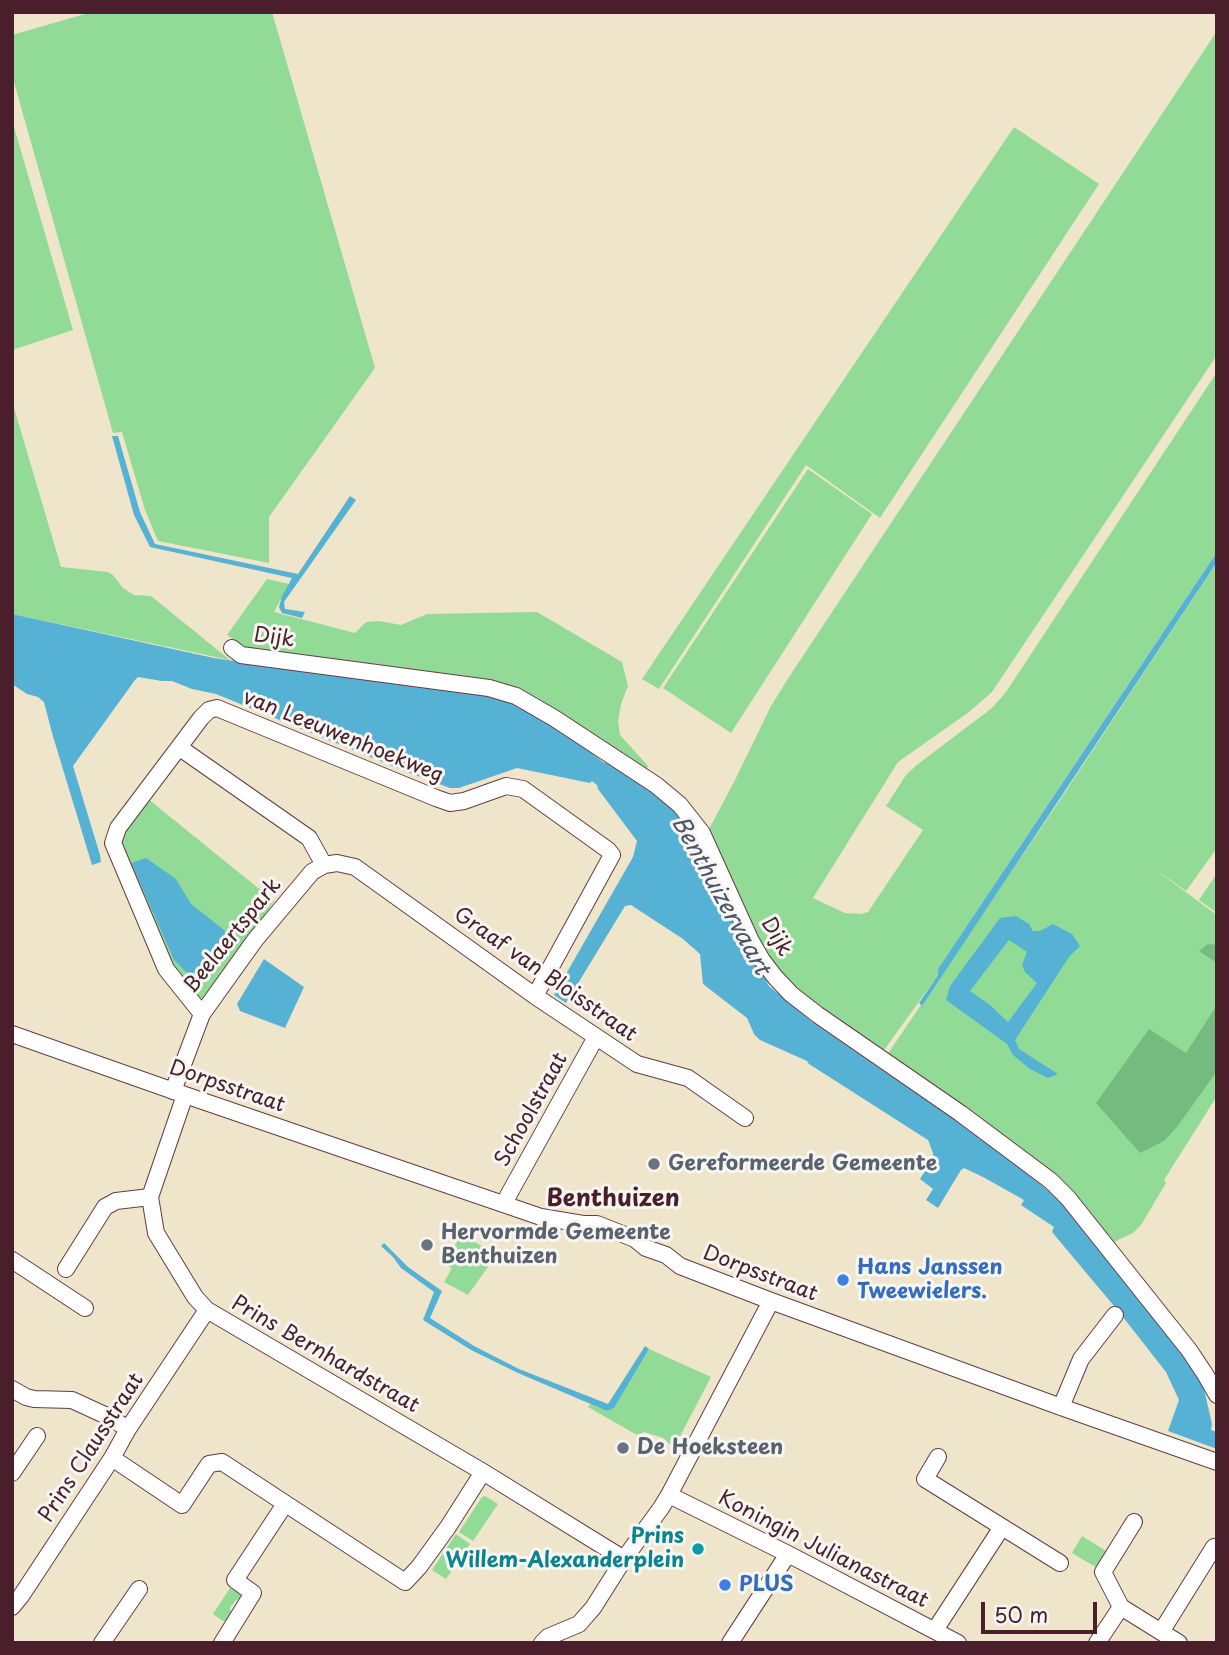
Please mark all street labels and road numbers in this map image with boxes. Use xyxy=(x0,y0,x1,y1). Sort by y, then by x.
street label: Dijk xyxy=(252,623,296,653)
street label: van Leeuwenhoekweg xyxy=(239,685,447,789)
street label: Beelaertspark xyxy=(179,873,287,999)
street label: Graaf van Bloisstraat xyxy=(449,902,641,1048)
street label: Dijk xyxy=(755,913,797,961)
street label: Schoolstraat xyxy=(490,1049,574,1171)
street label: Dorpsstraat xyxy=(166,1055,288,1119)
street label: Dorpsstraat xyxy=(699,1241,821,1307)
street label: Prins Bernhardstraat xyxy=(227,1291,423,1419)
street label: Prins Clausstraat xyxy=(34,1369,150,1527)
street label: Koningin Julianastraat xyxy=(714,1486,932,1614)

